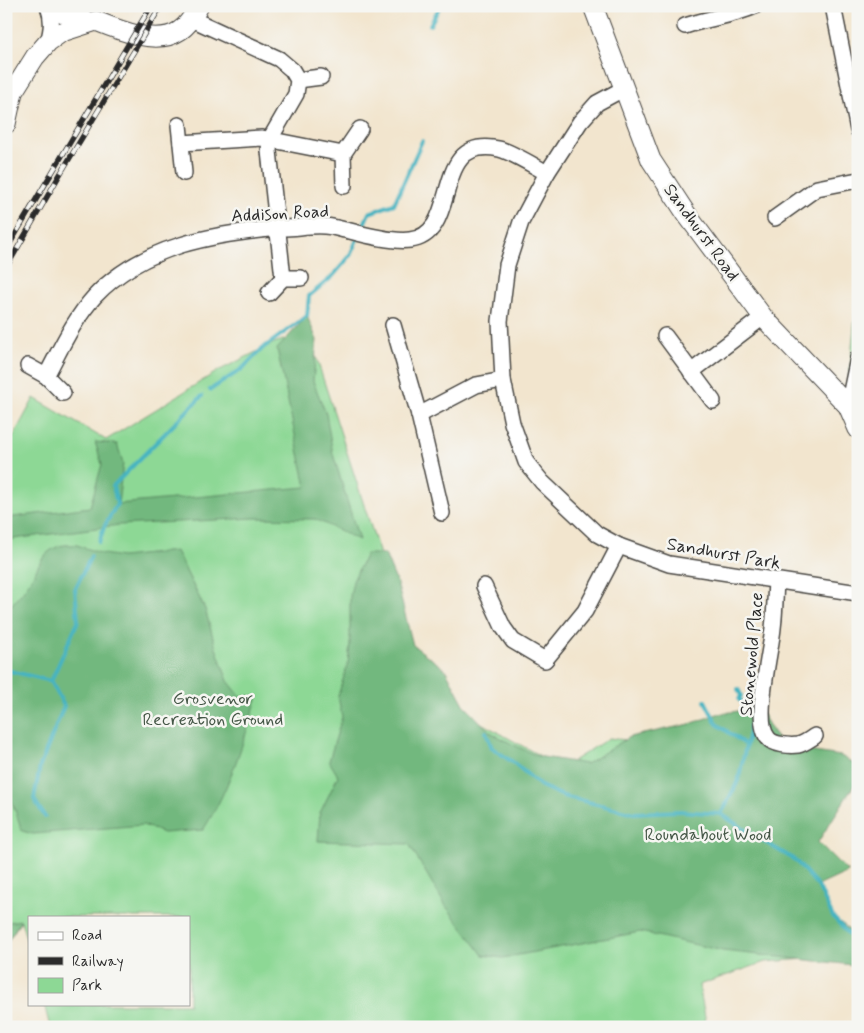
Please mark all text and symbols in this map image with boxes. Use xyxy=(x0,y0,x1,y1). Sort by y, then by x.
street label: Sandhurst Road xyxy=(658,179,745,286)
street label: Addison Road xyxy=(231,199,329,229)
street label: Sandhurst Park xyxy=(665,532,783,576)
street label: Stonewold Place xyxy=(735,591,769,717)
park label: Grosvenor Recreation Ground xyxy=(143,687,283,732)
park label: Roundabout Wood xyxy=(645,823,771,847)
legend xyxy=(28,916,190,1006)
text: Road xyxy=(72,926,102,946)
text: Railway xyxy=(72,952,124,972)
text: Park xyxy=(72,976,102,996)

